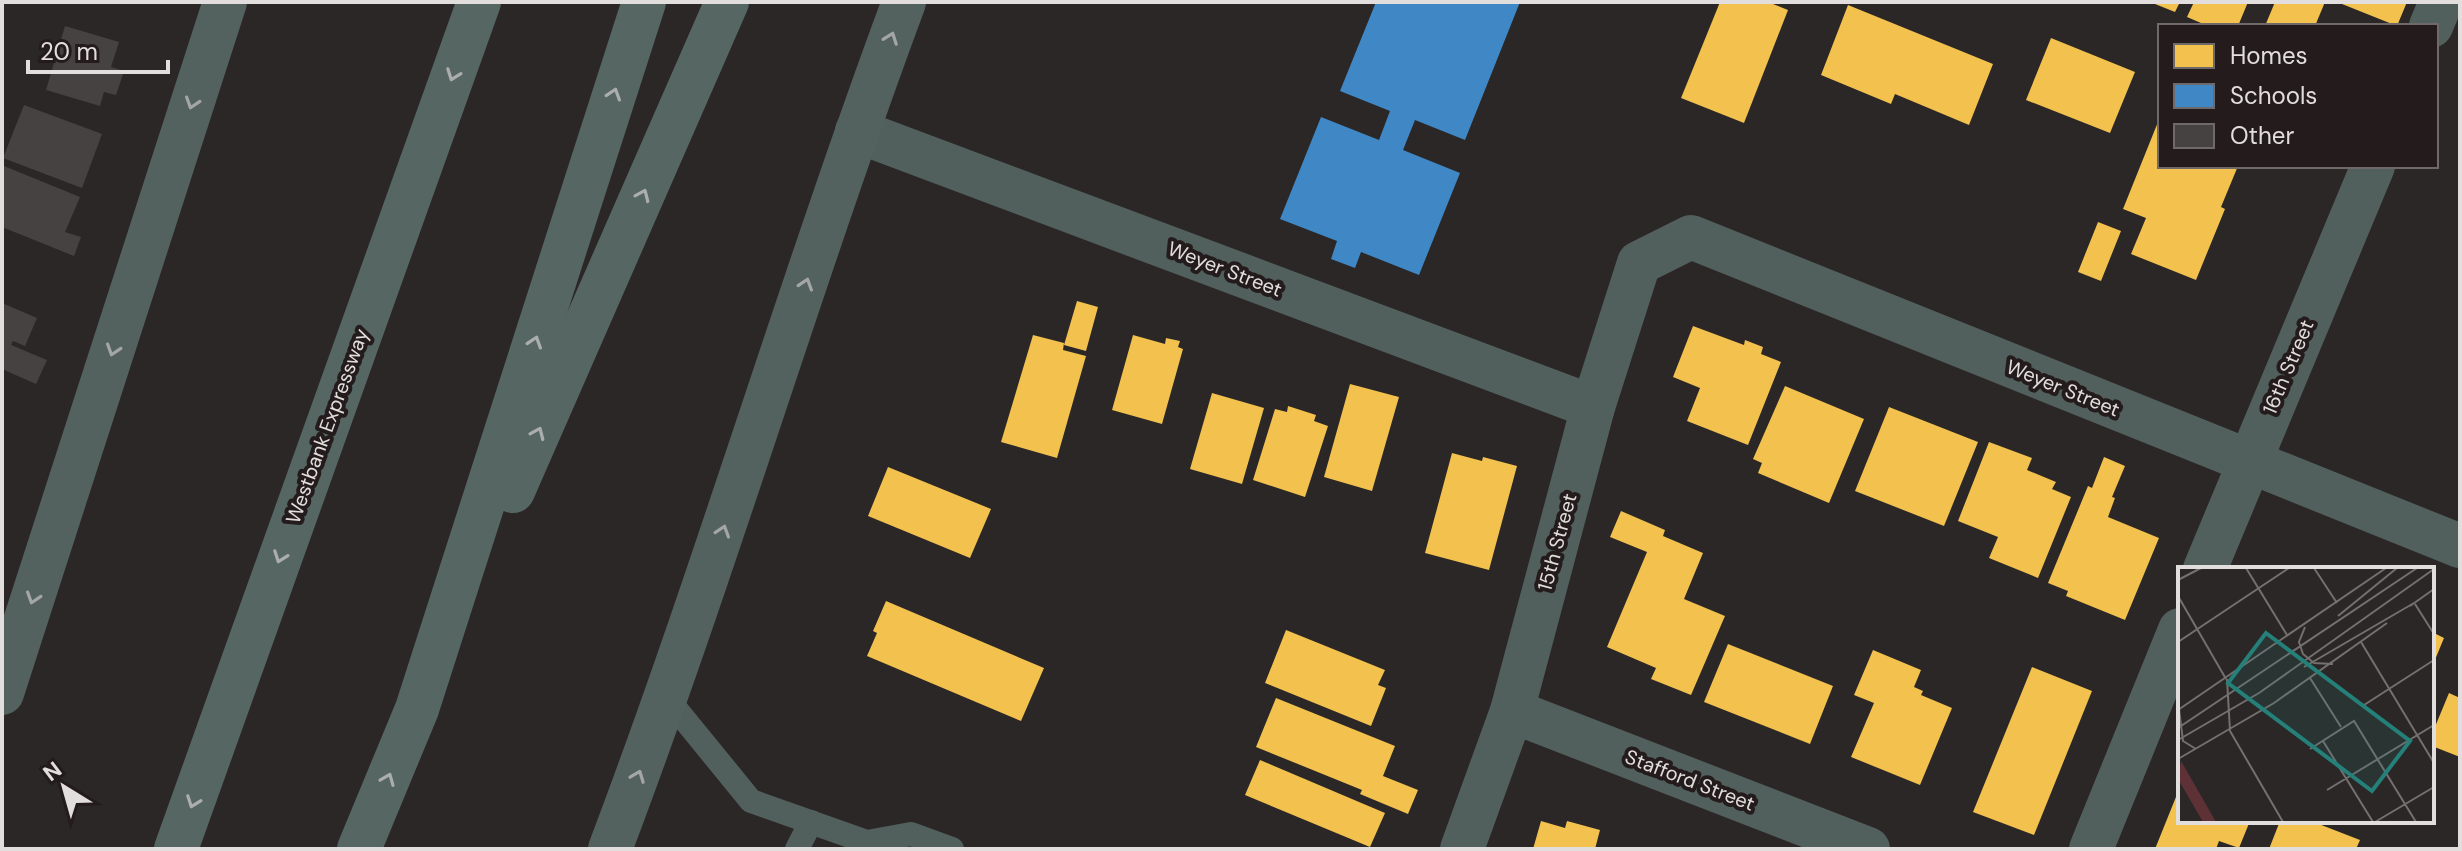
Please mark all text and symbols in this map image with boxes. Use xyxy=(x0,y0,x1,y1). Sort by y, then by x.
scale bar xyxy=(28,24,168,74)
legend xyxy=(2158,24,2438,168)
one-way arrow xyxy=(881,32,898,46)
text: 20 m xyxy=(40,36,98,67)
text: Homes xyxy=(2230,40,2308,71)
one-way arrow xyxy=(446,68,462,82)
text: Schools xyxy=(2230,80,2317,111)
one-way arrow xyxy=(605,88,621,102)
one-way arrow xyxy=(186,95,202,109)
text: Other xyxy=(2230,120,2294,151)
one-way arrow xyxy=(633,189,649,203)
street label: Weyer Street xyxy=(1164,235,1286,303)
one-way arrow xyxy=(796,278,812,292)
street label: 16th Street xyxy=(2256,316,2320,418)
street label: Westbank Expressway xyxy=(280,325,374,527)
one-way arrow xyxy=(526,335,542,349)
one-way arrow xyxy=(106,343,122,357)
street label: Weyer Street xyxy=(2002,353,2124,423)
one-way arrow xyxy=(529,427,545,441)
street label: 15th Street xyxy=(1532,490,1583,594)
one-way arrow xyxy=(714,524,730,538)
one-way arrow xyxy=(274,550,290,564)
inset map xyxy=(2178,567,2434,823)
one-way arrow xyxy=(26,590,42,604)
street label: Stafford Street xyxy=(1621,743,1759,817)
north arrow xyxy=(24,747,104,827)
text: N xyxy=(37,755,67,788)
one-way arrow xyxy=(628,770,645,784)
one-way arrow xyxy=(378,773,395,787)
one-way arrow xyxy=(186,794,202,808)

